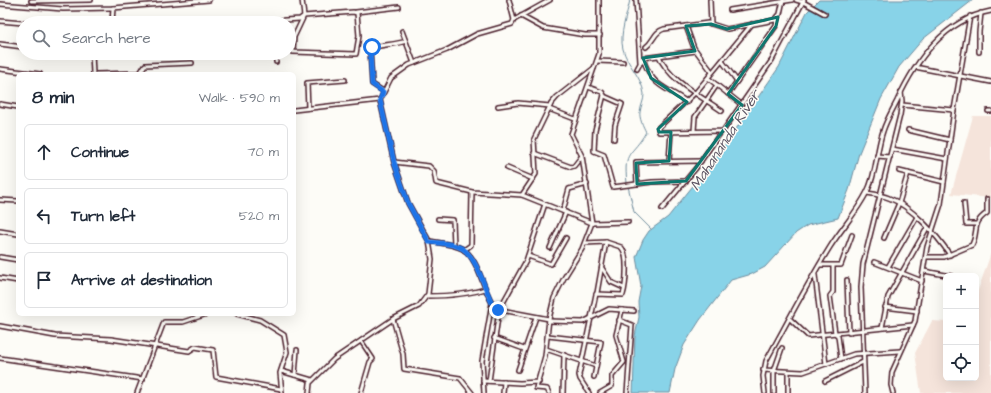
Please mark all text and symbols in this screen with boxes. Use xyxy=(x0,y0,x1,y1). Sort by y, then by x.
search box xyxy=(16,16,296,60)
icon: search xyxy=(30,27,52,49)
text: Search here xyxy=(62,28,151,49)
route start xyxy=(363,38,381,56)
water label: Mahananda River xyxy=(685,84,767,195)
text: 8 min xyxy=(32,86,74,110)
text: Walk · 590 m xyxy=(199,89,280,107)
icon: ahead xyxy=(33,141,55,163)
text: Continue xyxy=(71,142,129,163)
text: 70 m xyxy=(247,143,279,161)
icon: left xyxy=(33,205,55,227)
text: Turn left xyxy=(71,206,135,227)
text: 520 m xyxy=(239,207,279,225)
icon: arrive xyxy=(33,269,55,291)
text: Arrive at destination xyxy=(71,270,212,291)
map controls xyxy=(943,273,979,381)
button: + xyxy=(943,273,979,309)
route end xyxy=(489,301,507,319)
button: − xyxy=(943,309,979,345)
button: locate xyxy=(943,345,979,381)

